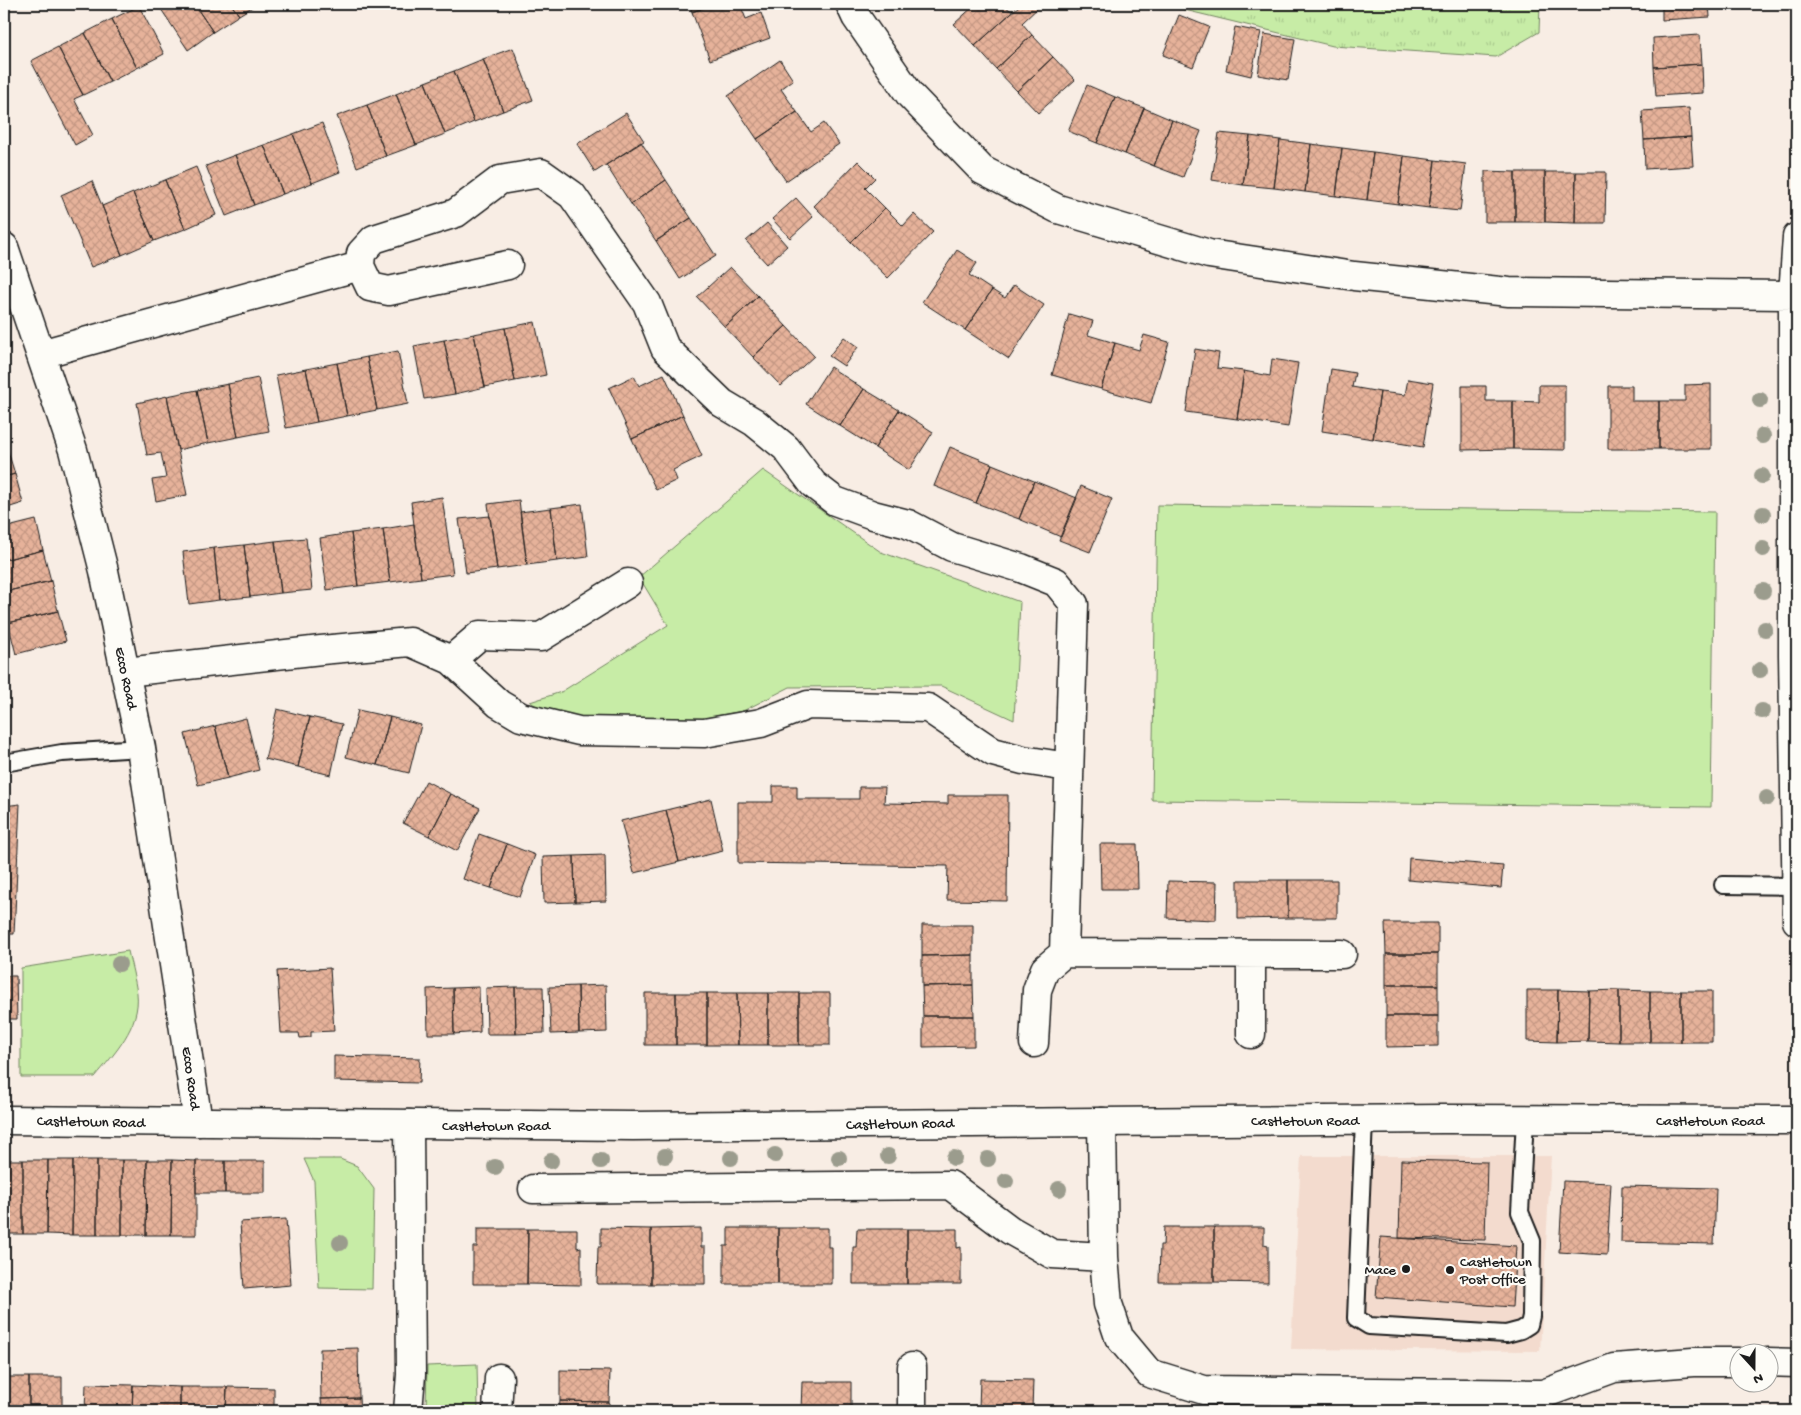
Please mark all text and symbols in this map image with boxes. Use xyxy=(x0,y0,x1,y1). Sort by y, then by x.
street label: Ecco Road xyxy=(110,645,141,713)
street label: Ecco Road xyxy=(177,1046,204,1112)
street label: Castletown Road xyxy=(37,1113,146,1133)
street label: Castletown Road xyxy=(1251,1113,1360,1131)
street label: Castletown Road xyxy=(1656,1113,1765,1131)
street label: Castletown Road xyxy=(846,1115,955,1135)
street label: Castletown Road xyxy=(442,1118,551,1136)
place label: Castletown Post Office xyxy=(1459,1254,1532,1289)
place label: Mace xyxy=(1364,1262,1396,1280)
marker: Mace xyxy=(1400,1263,1412,1275)
marker: Castletown Post Office xyxy=(1444,1264,1456,1276)
north arrow xyxy=(1728,1342,1778,1392)
text: N xyxy=(1750,1368,1765,1387)

